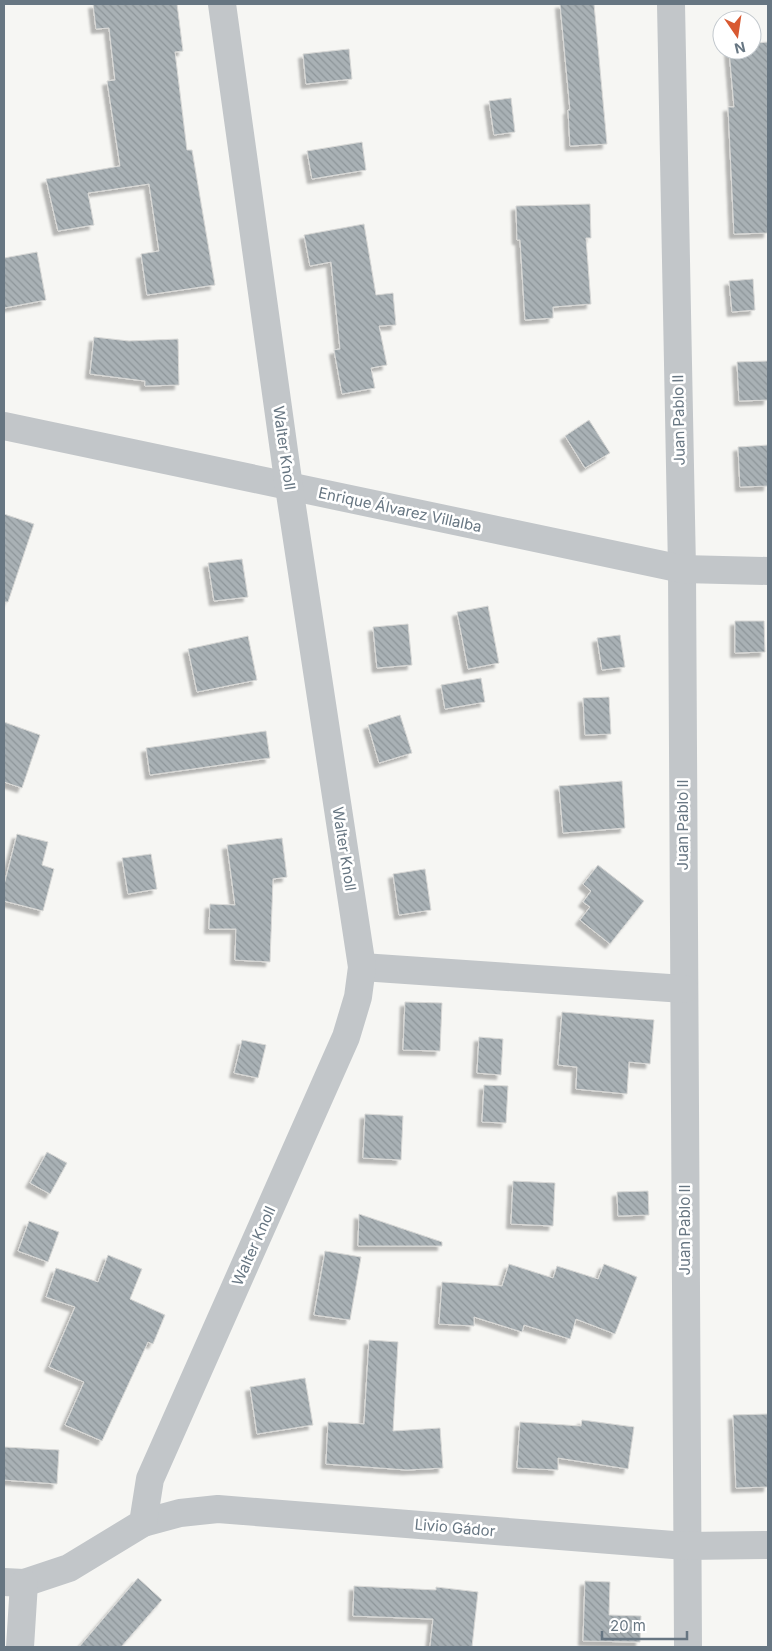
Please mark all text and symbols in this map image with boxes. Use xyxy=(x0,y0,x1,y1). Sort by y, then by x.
north arrow xyxy=(712,10,762,60)
text: N xyxy=(733,39,747,58)
street label: Juan Pablo II xyxy=(668,374,689,466)
street label: Walter Knoll xyxy=(269,405,300,491)
street label: Enrique Álvarez Villalba xyxy=(317,483,484,536)
street label: Juan Pablo II xyxy=(673,779,692,871)
street label: Walter Knoll xyxy=(328,806,361,892)
street label: Juan Pablo II xyxy=(675,1184,694,1276)
street label: Walter Knoll xyxy=(228,1203,279,1288)
street label: Livio Gádor xyxy=(414,1515,496,1541)
scale bar xyxy=(602,1608,687,1640)
text: 20 m xyxy=(610,1616,646,1635)

